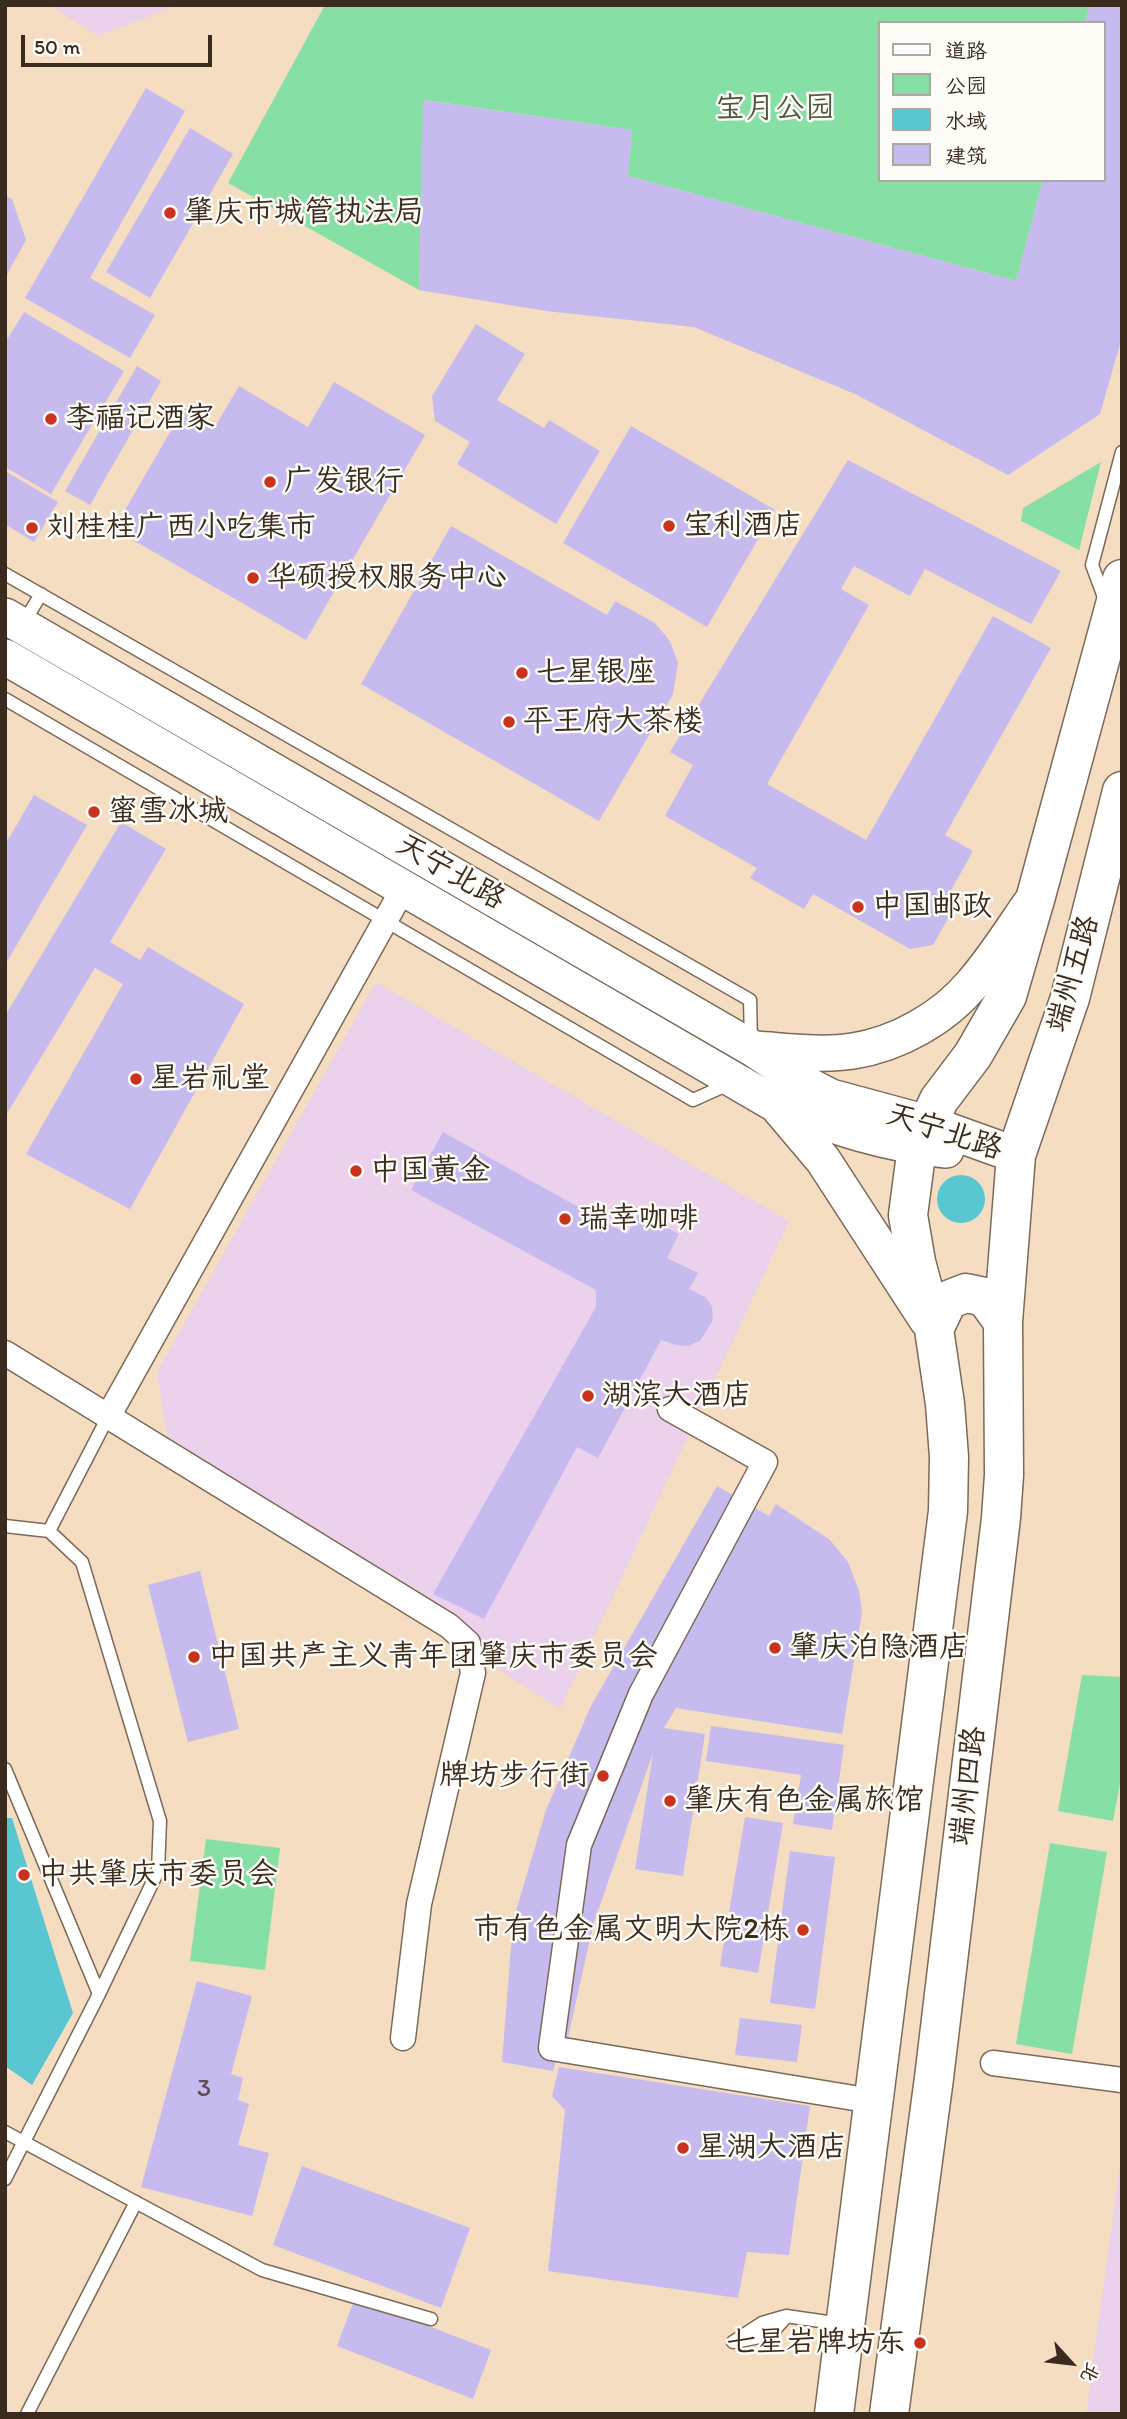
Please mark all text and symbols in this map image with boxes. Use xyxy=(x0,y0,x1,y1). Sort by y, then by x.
scale bar xyxy=(24,21,215,65)
legend xyxy=(878,21,1106,182)
text: 50 m xyxy=(34,34,80,59)
text: 道路 xyxy=(945,38,987,63)
text: 公园 xyxy=(945,73,987,98)
park label: 宝月公园 xyxy=(715,91,835,127)
text: 水域 xyxy=(945,108,987,133)
text: 建筑 xyxy=(945,143,987,168)
place label: 肇庆市城管执法局 xyxy=(184,195,424,231)
marker: 肇庆市城管执法局 xyxy=(162,205,178,221)
place label: 李福记酒家 xyxy=(65,401,215,437)
marker: 李福记酒家 xyxy=(43,411,59,427)
place label: 广发银行 xyxy=(284,464,404,500)
marker: 广发银行 xyxy=(262,474,278,490)
place label: 宝利酒店 xyxy=(683,508,803,544)
place label: 刘桂桂广西小吃集市 xyxy=(46,510,316,546)
marker: 宝利酒店 xyxy=(661,518,677,534)
marker: 刘桂桂广西小吃集市 xyxy=(24,520,40,536)
place label: 华硕授权服务中心 xyxy=(267,560,507,596)
marker: 华硕授权服务中心 xyxy=(245,570,261,586)
place label: 七星银座 xyxy=(536,655,656,691)
marker: 七星银座 xyxy=(514,665,530,681)
place label: 平王府大茶楼 xyxy=(523,704,703,740)
marker: 平王府大茶楼 xyxy=(501,714,517,730)
place label: 蜜雪冰城 xyxy=(108,794,228,830)
marker: 蜜雪冰城 xyxy=(86,804,102,820)
street label: 天宁北路 xyxy=(389,827,511,919)
place label: 中国邮政 xyxy=(872,889,992,925)
marker: 中国邮政 xyxy=(850,899,866,915)
street label: 端州五路 xyxy=(1040,911,1108,1037)
place label: 星岩礼堂 xyxy=(150,1061,270,1097)
marker: 星岩礼堂 xyxy=(128,1071,144,1087)
street label: 天宁北路 xyxy=(881,1097,1007,1169)
place label: 中国黄金 xyxy=(370,1153,490,1189)
marker: 中国黄金 xyxy=(348,1163,364,1179)
place label: 瑞幸咖啡 xyxy=(579,1201,699,1237)
marker: 瑞幸咖啡 xyxy=(557,1211,573,1227)
place label: 湖滨大酒店 xyxy=(602,1378,752,1414)
marker: 湖滨大酒店 xyxy=(580,1388,596,1404)
place label: 肇庆泊隐酒店 xyxy=(789,1630,969,1666)
place label: 中国共产主义青年团肇庆市委员会 xyxy=(208,1639,658,1675)
marker: 肇庆泊隐酒店 xyxy=(767,1640,783,1656)
marker: 中国共产主义青年团肇庆市委员会 xyxy=(186,1649,202,1665)
street label: 端州四路 xyxy=(944,1724,994,1848)
place label: 牌坊步行街 xyxy=(439,1758,589,1794)
marker: 牌坊步行街 xyxy=(595,1768,611,1784)
place label: 肇庆有色金属旅馆 xyxy=(684,1783,924,1819)
marker: 肇庆有色金属旅馆 xyxy=(662,1793,678,1809)
place label: 中共肇庆市委员会 xyxy=(38,1857,278,1893)
marker: 中共肇庆市委员会 xyxy=(16,1867,32,1883)
place label: 市有色金属文明大院2栋 xyxy=(473,1912,789,1948)
marker: 市有色金属文明大院2栋 xyxy=(795,1922,811,1938)
house number: 3 xyxy=(197,2073,211,2105)
place label: 星湖大酒店 xyxy=(697,2130,847,2166)
marker: 星湖大酒店 xyxy=(675,2140,691,2156)
place label: 七星岩牌坊东 xyxy=(726,2325,906,2361)
north arrow xyxy=(1036,2328,1106,2398)
marker: 七星岩牌坊东 xyxy=(912,2335,928,2351)
text: 北 xyxy=(1076,2359,1105,2386)

